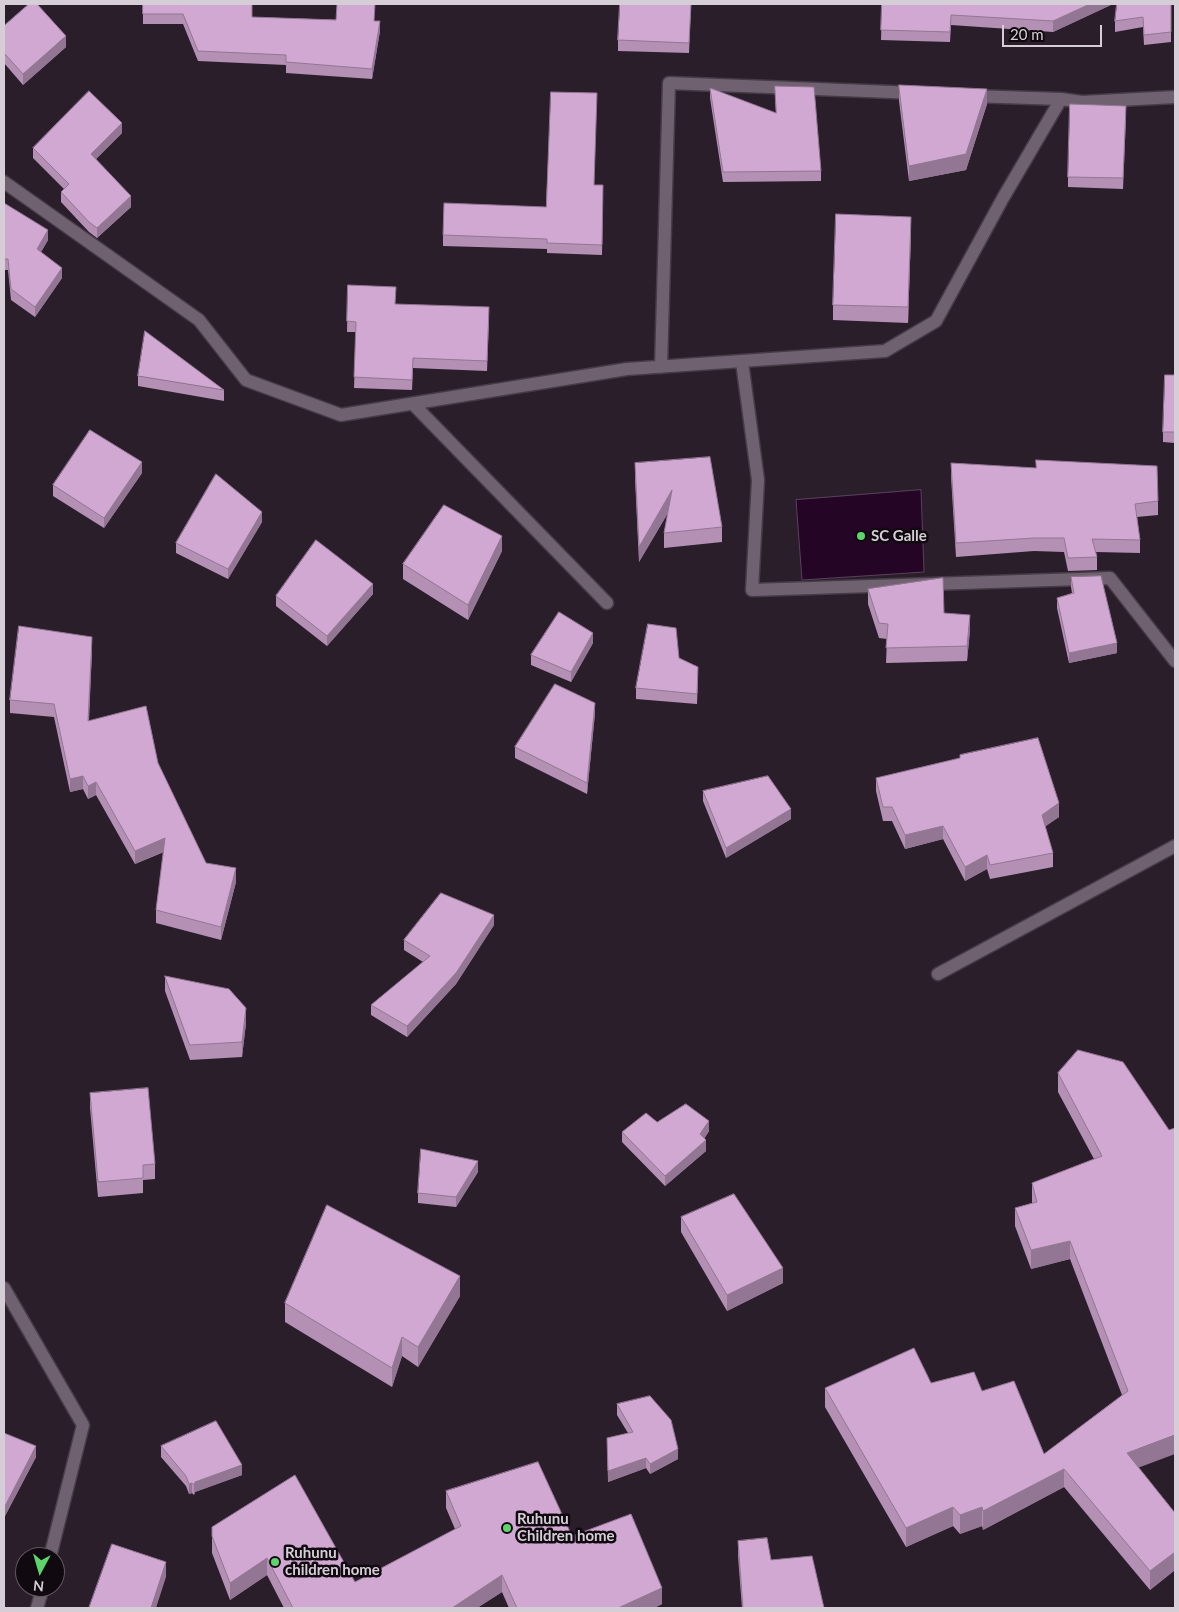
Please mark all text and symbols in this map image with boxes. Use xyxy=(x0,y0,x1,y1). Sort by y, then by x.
scale bar xyxy=(1004,15,1104,47)
text: 20 m xyxy=(1010,25,1044,43)
place label: SC Galle xyxy=(871,527,927,545)
marker: SC Galle xyxy=(855,530,867,542)
place label: Ruhunu Children home xyxy=(517,1510,615,1545)
marker: Ruhunu Children home xyxy=(501,1522,513,1534)
place label: Ruhunu children home xyxy=(285,1544,380,1579)
north arrow xyxy=(15,1547,65,1597)
marker: Ruhunu children home xyxy=(269,1556,281,1568)
text: N xyxy=(32,1577,45,1595)

